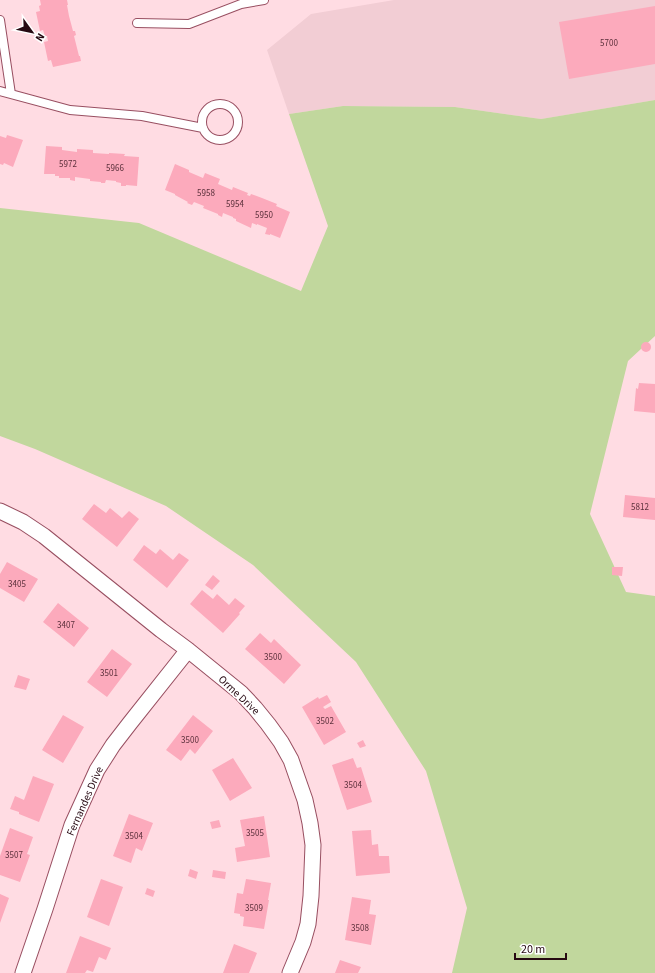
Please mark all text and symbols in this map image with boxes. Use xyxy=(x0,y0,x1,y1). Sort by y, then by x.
north arrow xyxy=(12,12,52,52)
text: N xyxy=(32,30,48,44)
house number: 5700 xyxy=(600,37,618,50)
house number: 5972 xyxy=(59,158,77,171)
house number: 5966 xyxy=(106,162,124,175)
house number: 5958 xyxy=(197,187,215,200)
house number: 5954 xyxy=(226,198,244,211)
house number: 5950 xyxy=(255,209,273,222)
house number: 5812 xyxy=(631,501,649,514)
house number: 3405 xyxy=(8,578,26,591)
house number: 3407 xyxy=(57,619,75,632)
house number: 3500 xyxy=(264,651,282,664)
house number: 3501 xyxy=(100,667,118,680)
street label: Orme Drive xyxy=(215,672,263,718)
house number: 3502 xyxy=(316,715,334,728)
house number: 3500 xyxy=(181,734,199,747)
street label: Fernandes Drive xyxy=(63,764,107,838)
house number: 3504 xyxy=(344,779,362,792)
house number: 3505 xyxy=(246,827,264,840)
house number: 3504 xyxy=(125,830,143,843)
house number: 3507 xyxy=(5,849,23,862)
house number: 3509 xyxy=(245,902,263,915)
house number: 3508 xyxy=(351,922,369,935)
scale bar xyxy=(515,935,566,961)
text: 20 m xyxy=(521,941,545,958)

